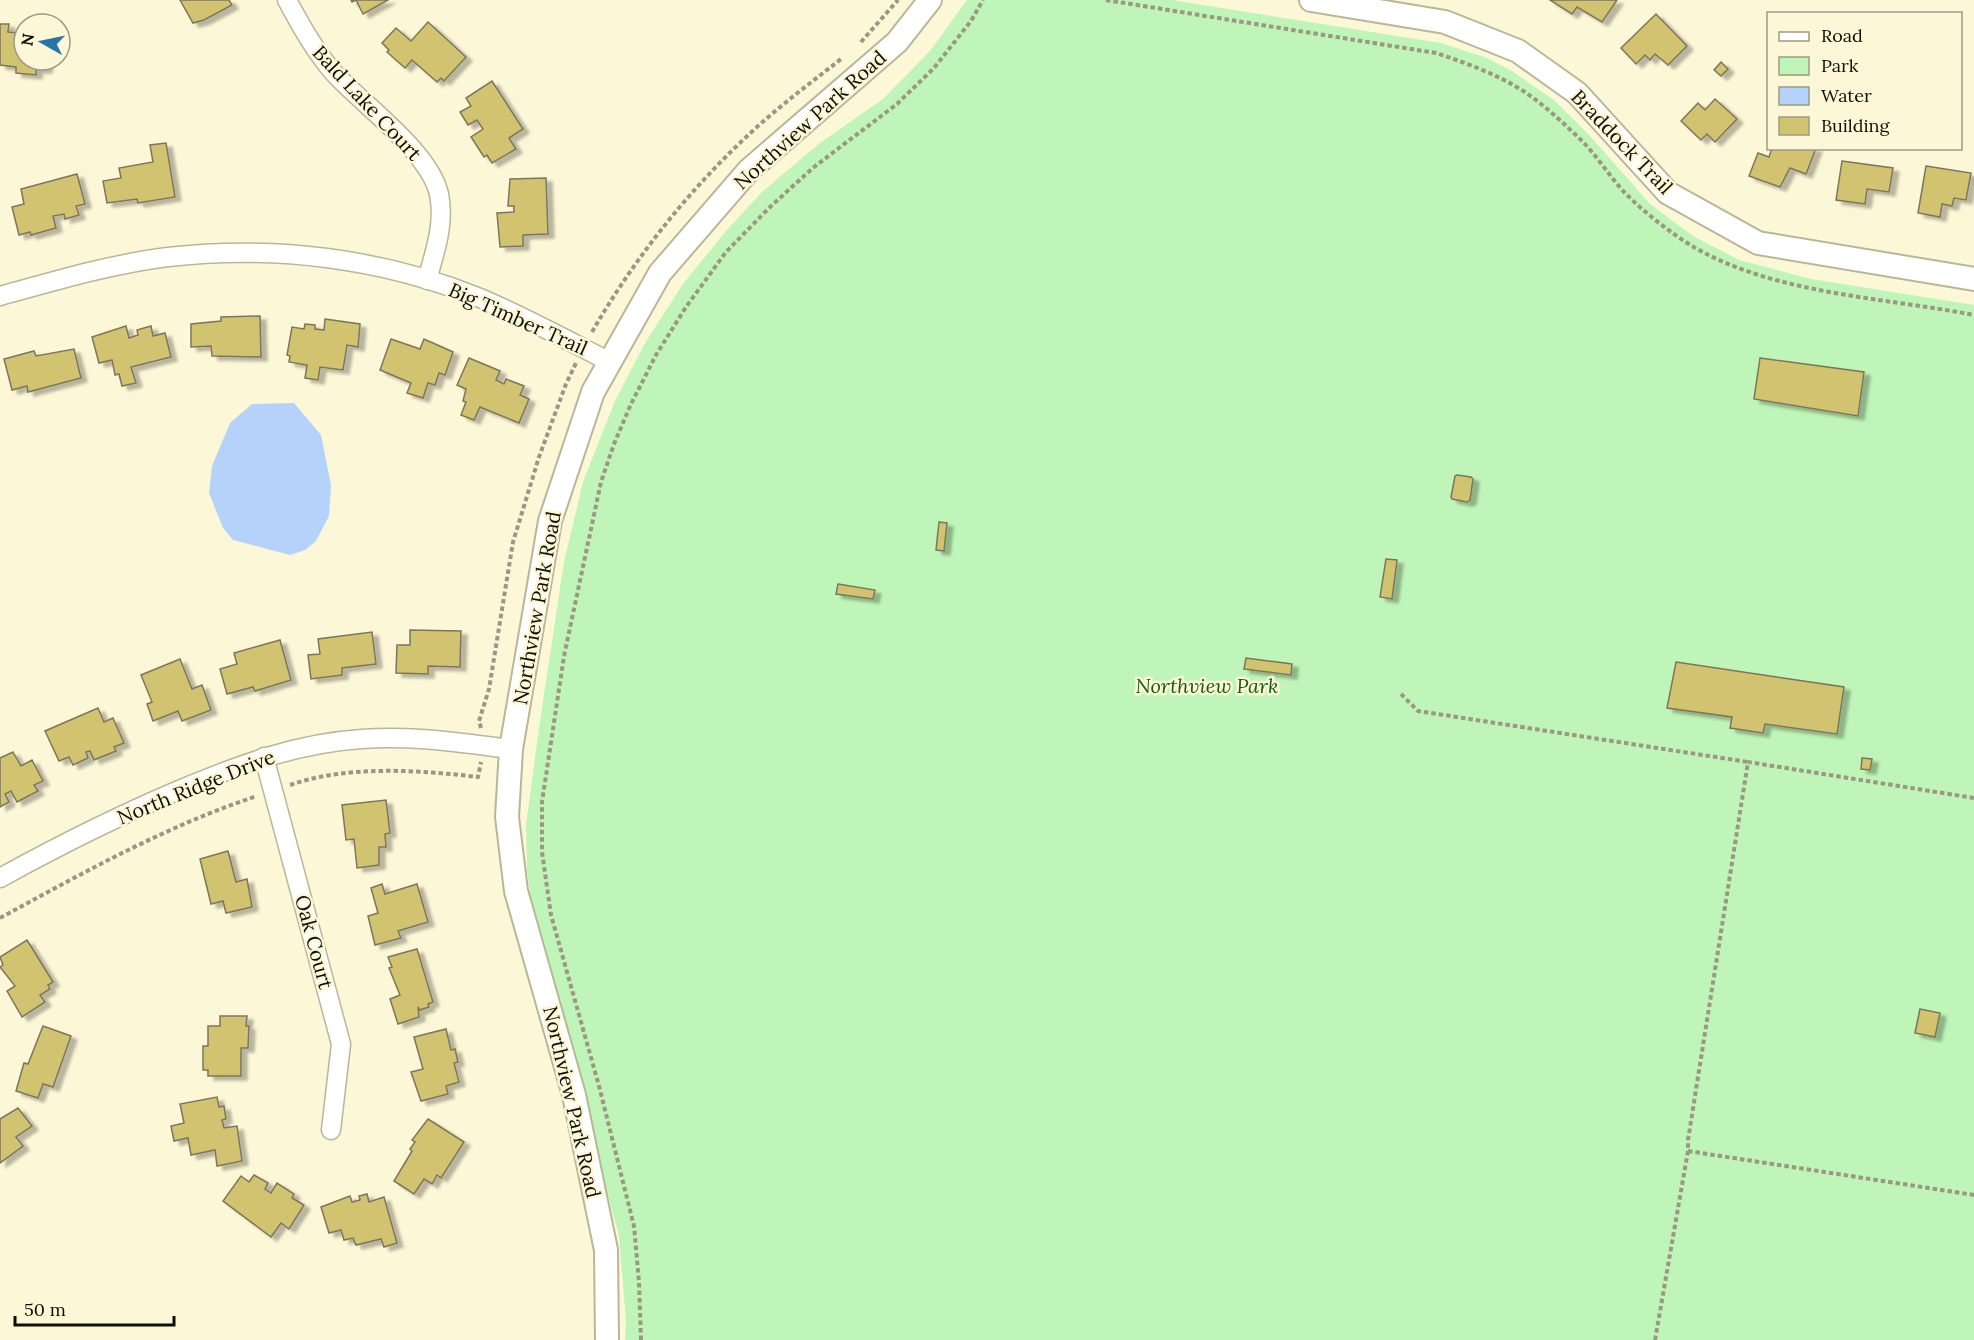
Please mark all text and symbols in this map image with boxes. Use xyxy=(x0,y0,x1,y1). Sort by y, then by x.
north arrow xyxy=(12,12,72,72)
legend xyxy=(1767,12,1962,150)
text: Road xyxy=(1821,24,1863,47)
text: N xyxy=(16,32,38,47)
street label: Bald Lake Court xyxy=(308,40,427,166)
street label: Northview Park Road xyxy=(728,45,891,195)
text: Park xyxy=(1821,54,1859,77)
street label: Braddock Trail xyxy=(1566,84,1679,199)
text: Water xyxy=(1821,84,1872,107)
text: Building xyxy=(1821,114,1891,137)
street label: Big Timber Trail xyxy=(445,277,591,360)
street label: Northview Park Road xyxy=(507,509,566,707)
park label: Northview Park xyxy=(1136,673,1278,698)
street label: North Ridge Drive xyxy=(113,743,278,830)
street label: Oak Court xyxy=(290,892,339,992)
street label: Northview Park Road xyxy=(538,1003,607,1200)
scale bar xyxy=(15,1289,174,1327)
text: 50 m xyxy=(24,1298,66,1321)

